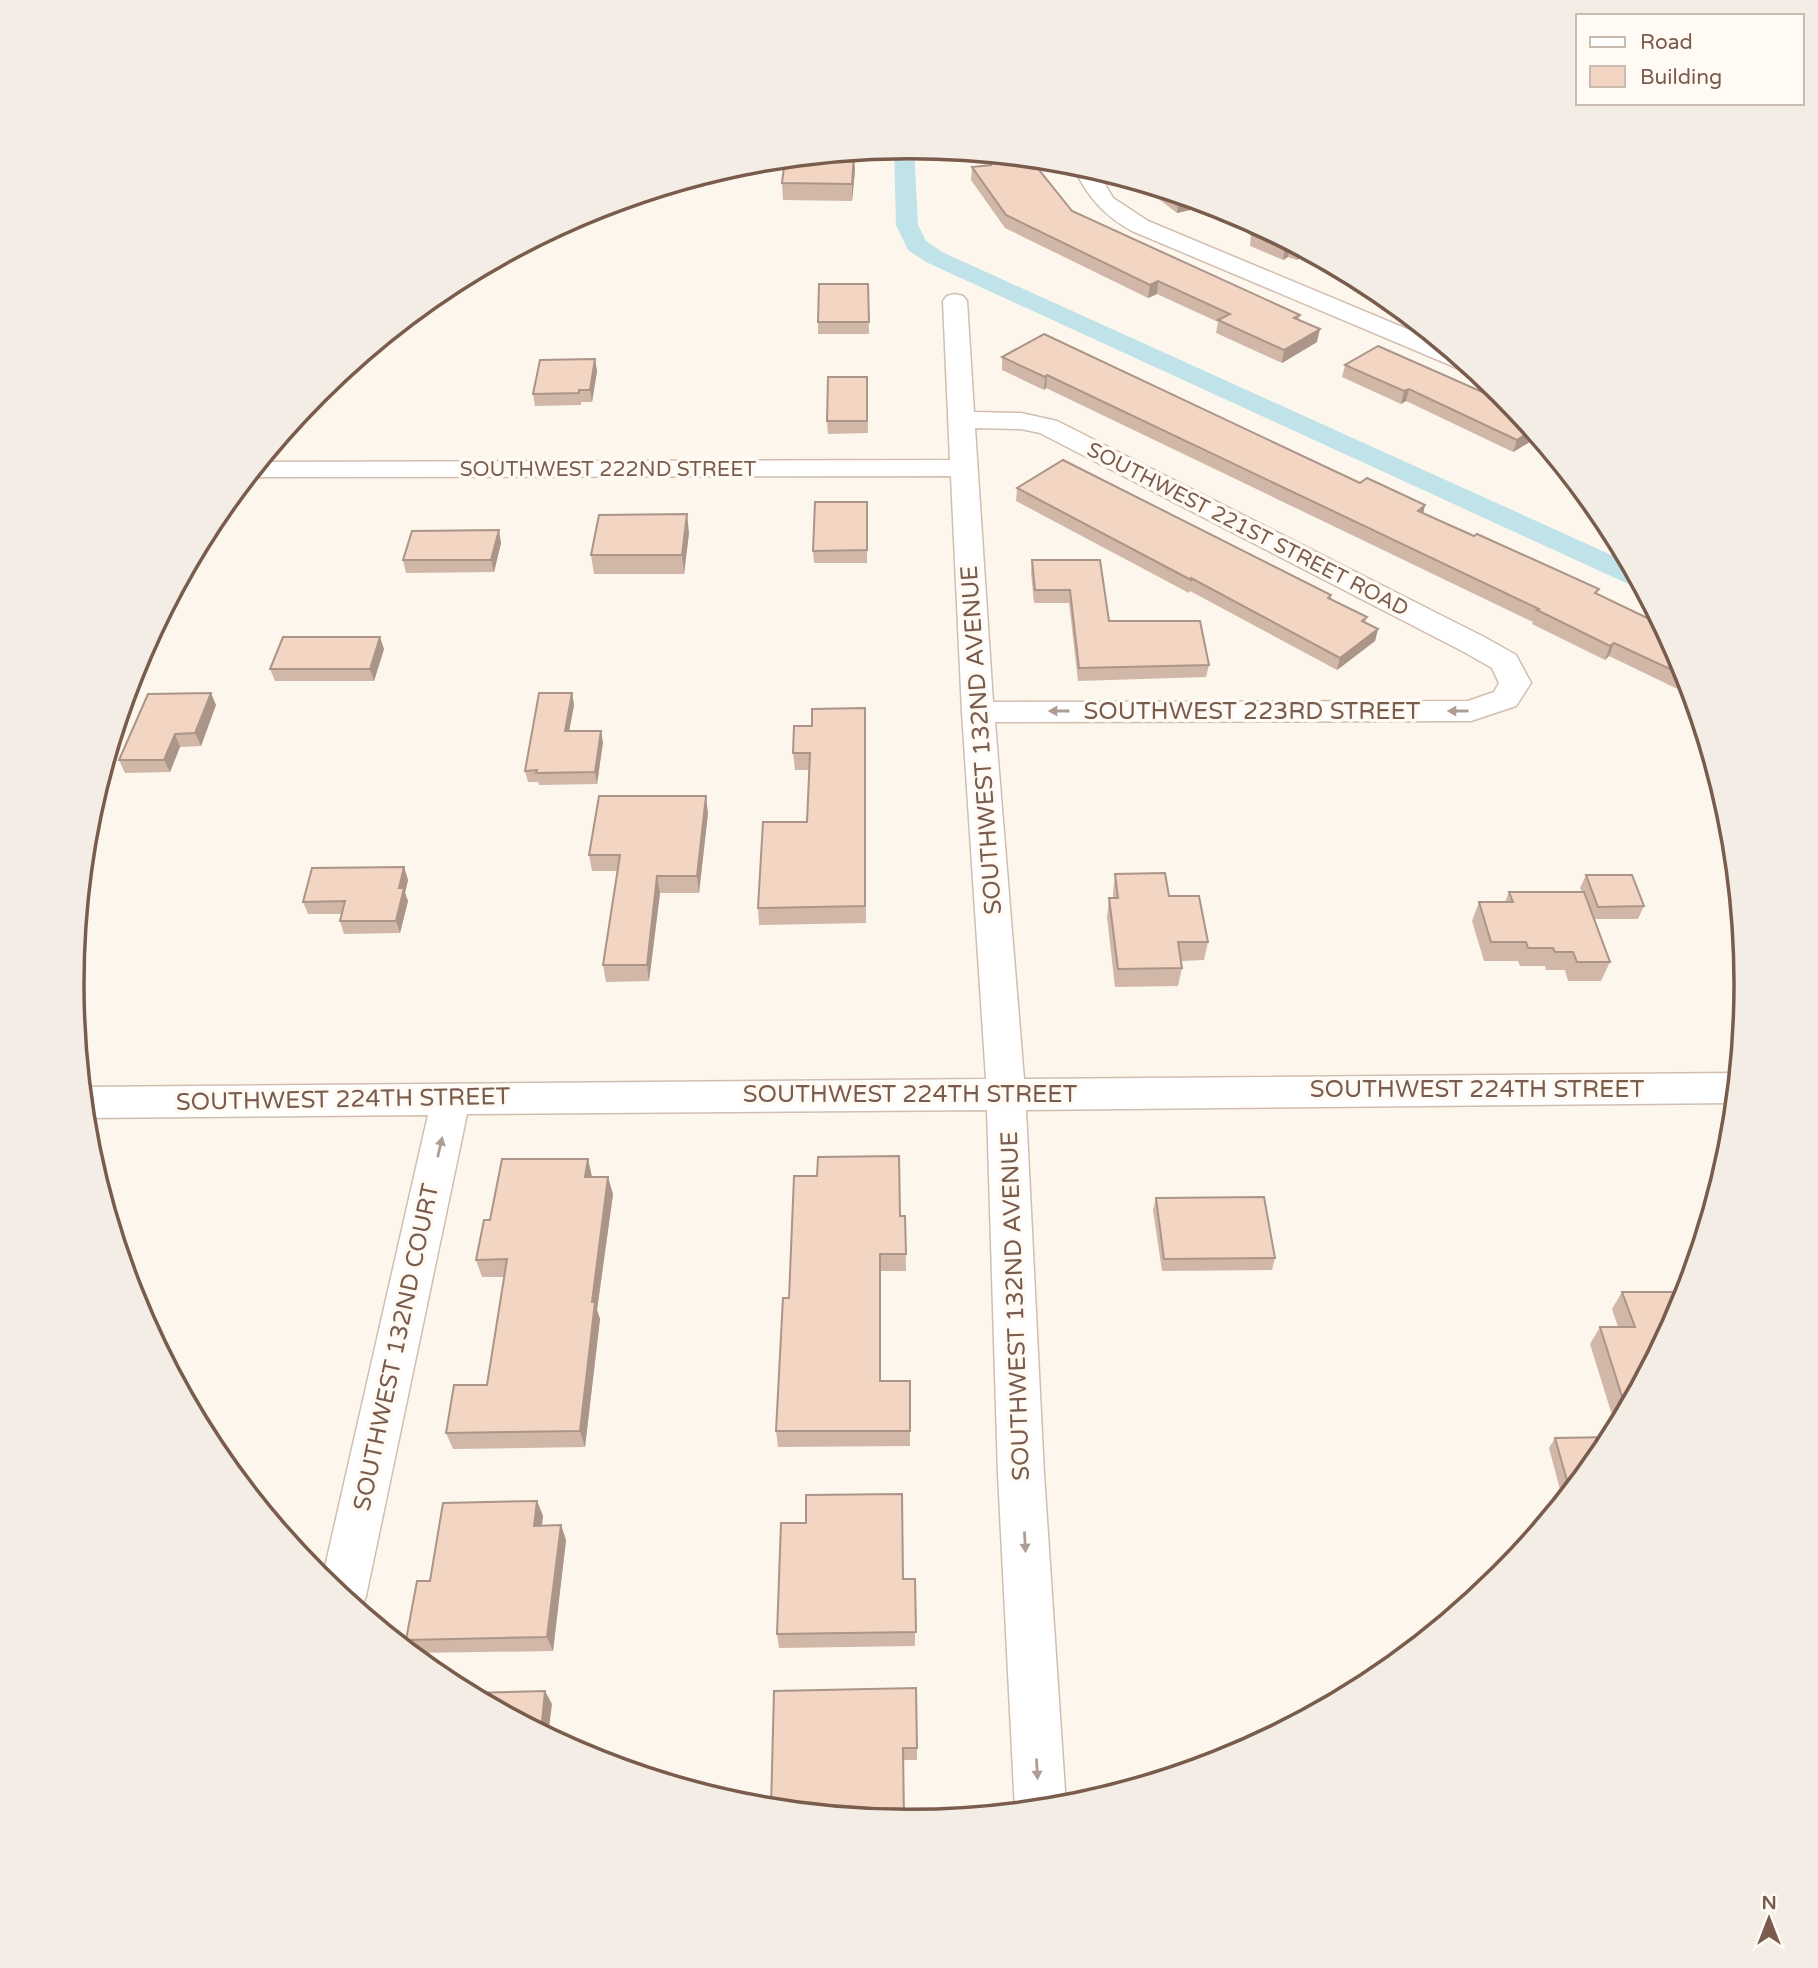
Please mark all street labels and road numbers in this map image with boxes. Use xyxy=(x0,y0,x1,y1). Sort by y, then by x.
street label: SOUTHWEST 221ST STREET ROAD xyxy=(1083,437,1413,622)
street label: SOUTHWEST 222ND STREET xyxy=(460,457,757,482)
street label: SOUTHWEST 132ND AVENUE xyxy=(955,564,1008,915)
street label: SOUTHWEST 223RD STREET xyxy=(1084,697,1421,726)
street label: SOUTHWEST 224TH STREET xyxy=(1310,1075,1645,1104)
street label: SOUTHWEST 224TH STREET xyxy=(743,1080,1078,1109)
street label: SOUTHWEST 224TH STREET xyxy=(175,1082,511,1117)
street label: SOUTHWEST 132ND AVENUE xyxy=(995,1131,1036,1481)
street label: SOUTHWEST 132ND COURT xyxy=(348,1180,445,1513)

